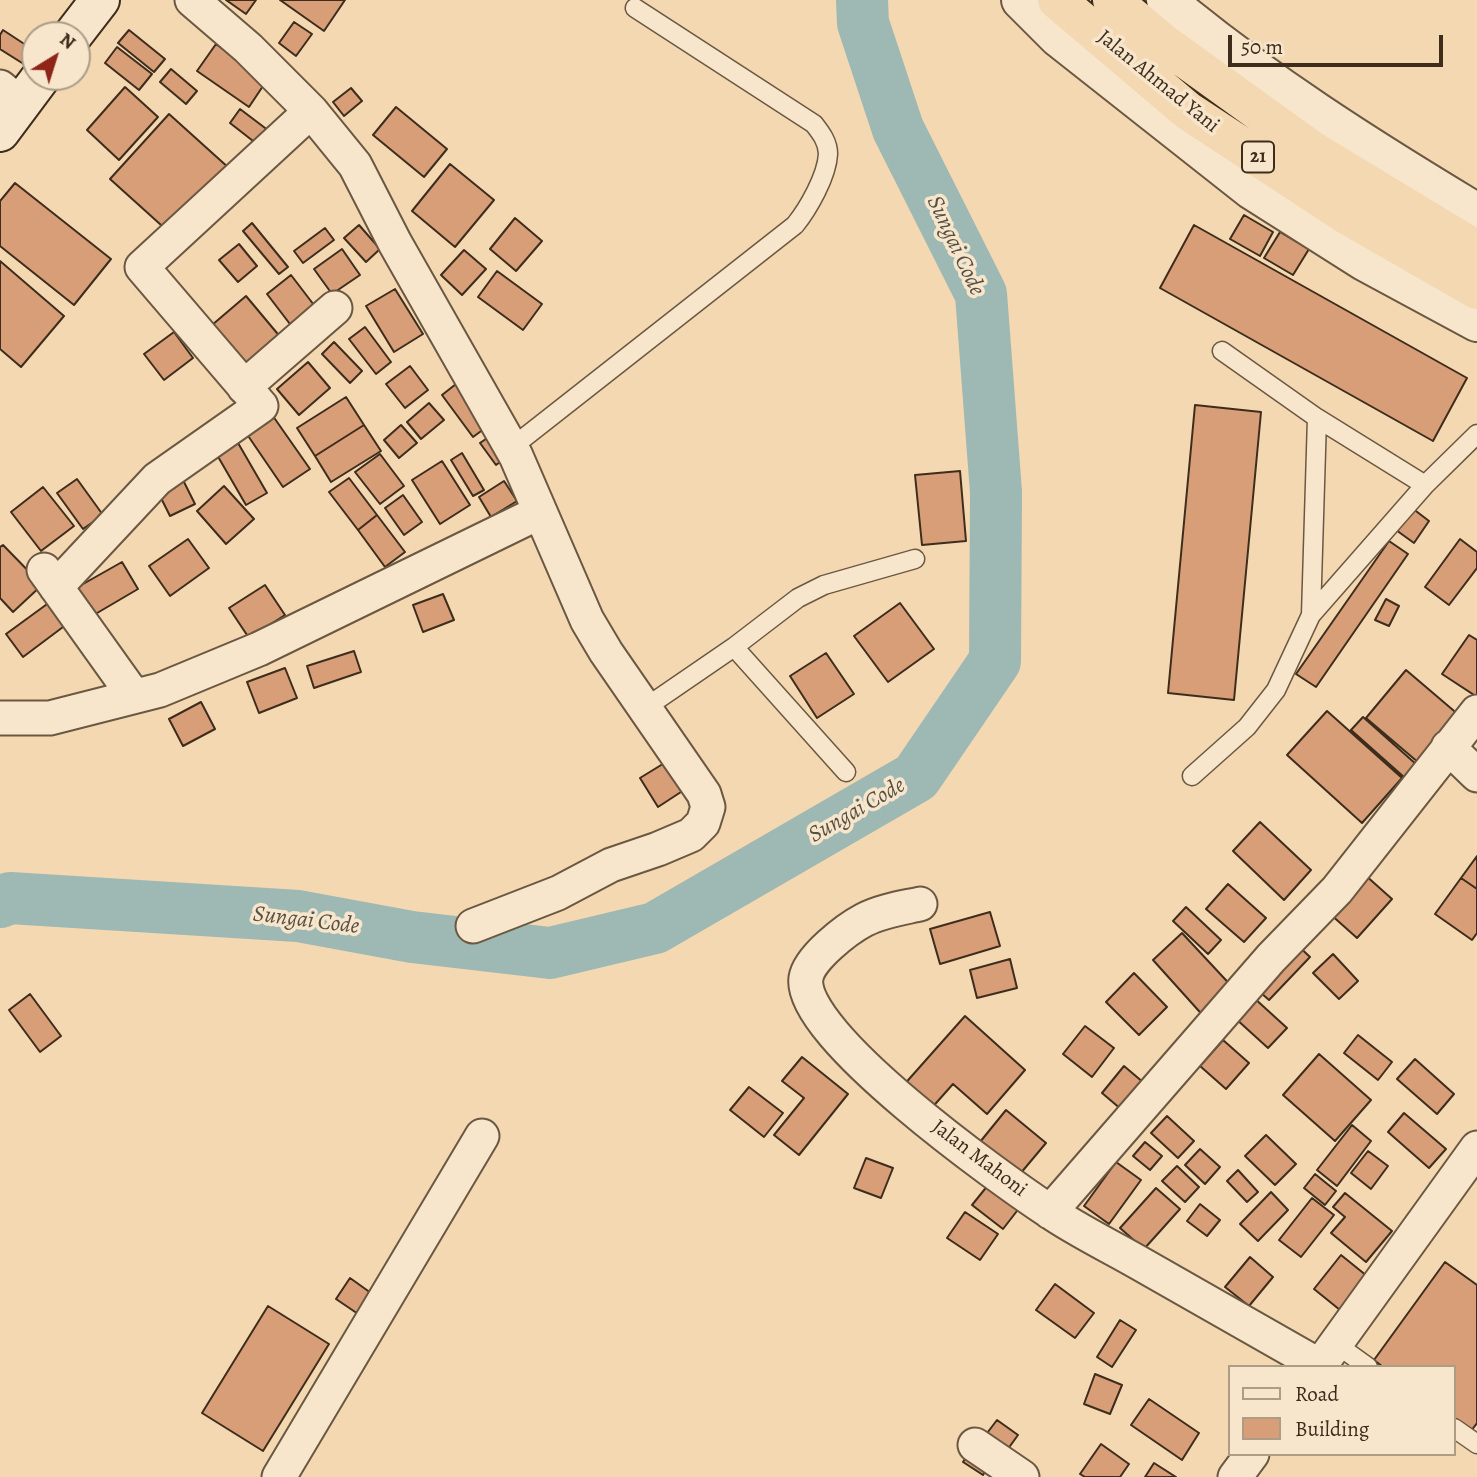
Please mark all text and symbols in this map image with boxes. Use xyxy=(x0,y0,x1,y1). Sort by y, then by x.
north arrow xyxy=(21,21,91,91)
scale bar xyxy=(1232,21,1447,65)
street label: Jalan Ahmad Yani xyxy=(1092,25,1224,139)
text: N xyxy=(54,27,81,56)
text: 50 m xyxy=(1241,33,1283,61)
road number: 21 xyxy=(1242,141,1274,172)
water label: Sungai Code xyxy=(920,192,990,300)
water label: Sungai Code xyxy=(804,772,910,850)
water label: Sungai Code xyxy=(251,901,361,941)
street label: Jalan Mahoni xyxy=(926,1115,1032,1203)
legend xyxy=(1228,1365,1456,1456)
text: Road xyxy=(1295,1380,1339,1408)
text: Building xyxy=(1295,1415,1369,1443)

